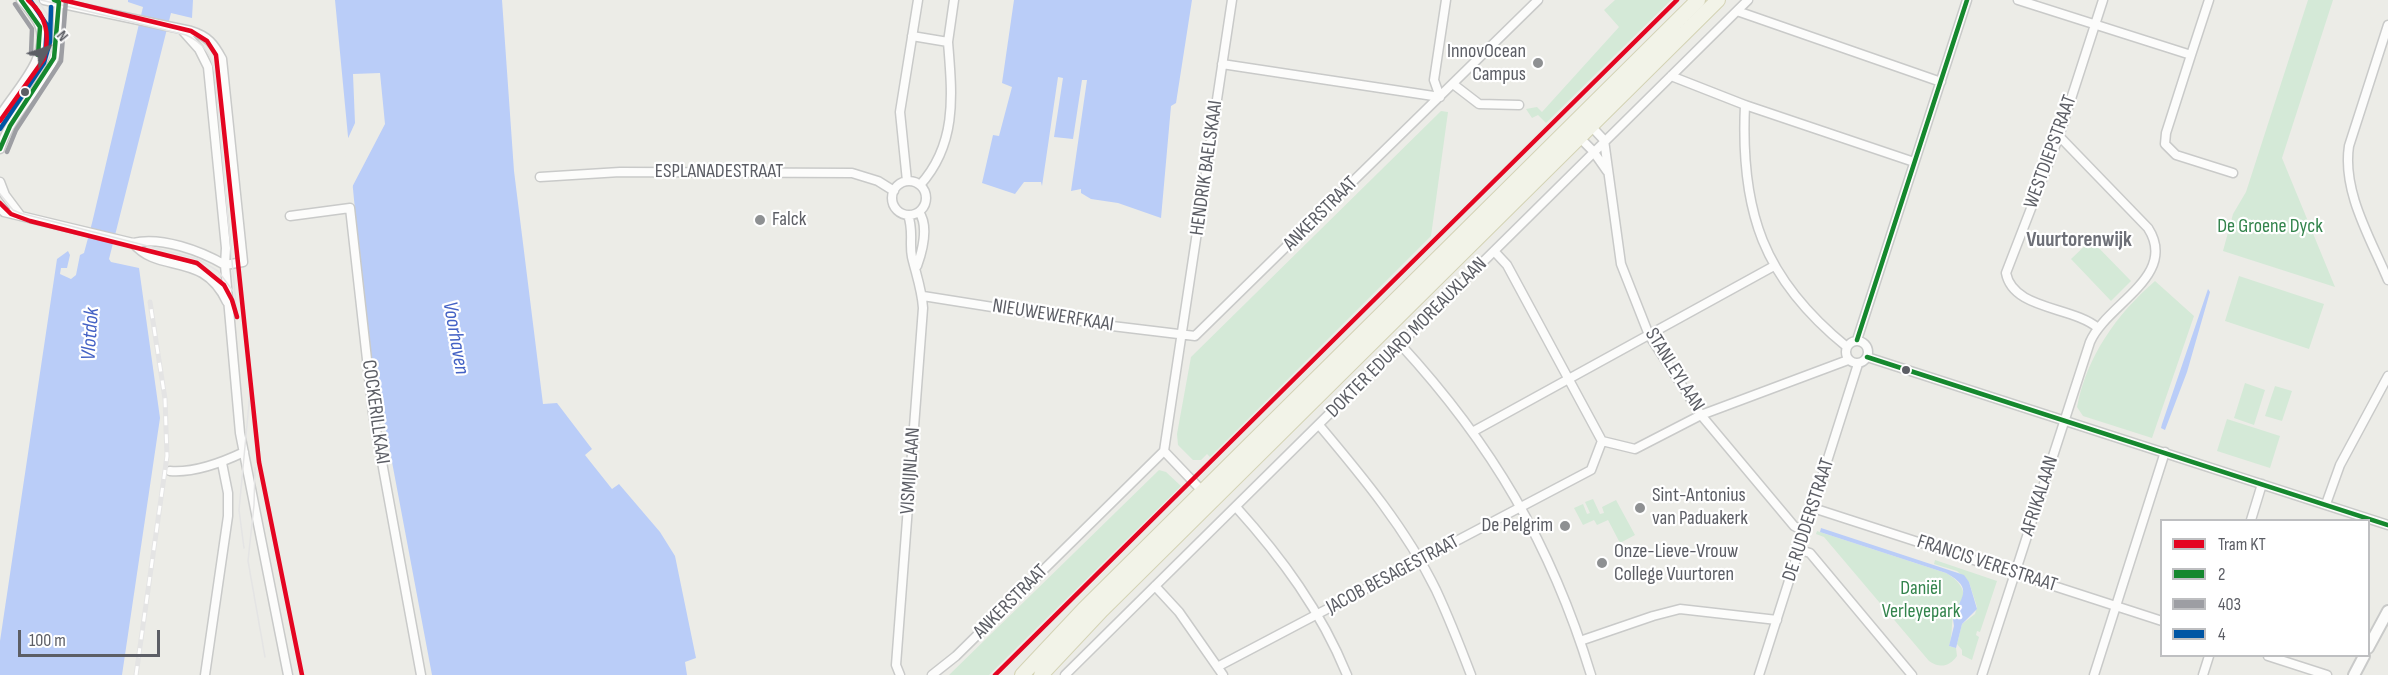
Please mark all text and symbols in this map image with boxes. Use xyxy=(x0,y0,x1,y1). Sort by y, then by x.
north arrow xyxy=(18,18,78,78)
text: N xyxy=(52,27,72,45)
place label: InnovOcean Campus xyxy=(1447,40,1526,87)
marker: InnovOcean Campus xyxy=(1531,56,1545,70)
unlabelled marker xyxy=(19,86,31,98)
street label: WESTDIEPSTRAAT xyxy=(2019,92,2083,212)
street label: HENDRIK BAELSKAAI xyxy=(1186,99,1228,237)
street label: ESPLANADESTRAAT xyxy=(655,160,783,184)
street label: ANKERSTRAAT xyxy=(1279,172,1363,256)
place label: Falck xyxy=(772,208,806,232)
marker: Falck xyxy=(753,213,767,227)
park label: De Groene Dyck xyxy=(2217,215,2323,239)
district label: Vuurtorenwijk xyxy=(2026,228,2132,254)
street label: DOKTER EDUARD MOREAUXLAAN xyxy=(1322,253,1492,423)
street label: NIEUWEWERFKAAI xyxy=(991,295,1115,337)
water label: Voorhaven xyxy=(436,300,474,376)
water label: Vlotdok xyxy=(77,307,105,361)
street label: STANLEYLAAN xyxy=(1639,324,1709,416)
street label: COCKERILLKAAI xyxy=(356,358,394,466)
unlabelled marker xyxy=(1900,364,1912,376)
street label: VISMIJNLAAN xyxy=(896,427,926,515)
street label: AFRIKALAAN xyxy=(2016,453,2064,539)
street label: DE RUDDERSTRAAT xyxy=(1778,456,1840,584)
place label: Sint-Antonius van Paduakerk xyxy=(1652,484,1748,531)
marker: Sint-Antonius van Paduakerk xyxy=(1633,501,1647,515)
place label: De Pelgrim xyxy=(1481,514,1553,538)
marker: De Pelgrim xyxy=(1558,519,1572,533)
legend xyxy=(2160,519,2370,657)
street label: JACOB BESAGESTRAAT xyxy=(1323,530,1463,620)
street label: FRANCIS VERESTRAAT xyxy=(1914,530,2060,598)
text: Tram KT xyxy=(2218,534,2266,555)
place label: Onze-Lieve-Vrouw College Vuurtoren xyxy=(1614,540,1738,587)
marker: Onze-Lieve-Vrouw College Vuurtoren xyxy=(1595,556,1609,570)
street label: ANKERSTRAAT xyxy=(969,560,1053,644)
text: 2 xyxy=(2218,564,2225,585)
park label: Daniël Verleyepark xyxy=(1882,577,1960,624)
text: 403 xyxy=(2218,594,2241,615)
scale bar xyxy=(21,618,164,656)
text: 4 xyxy=(2218,624,2226,645)
text: 100 m xyxy=(29,630,66,651)

